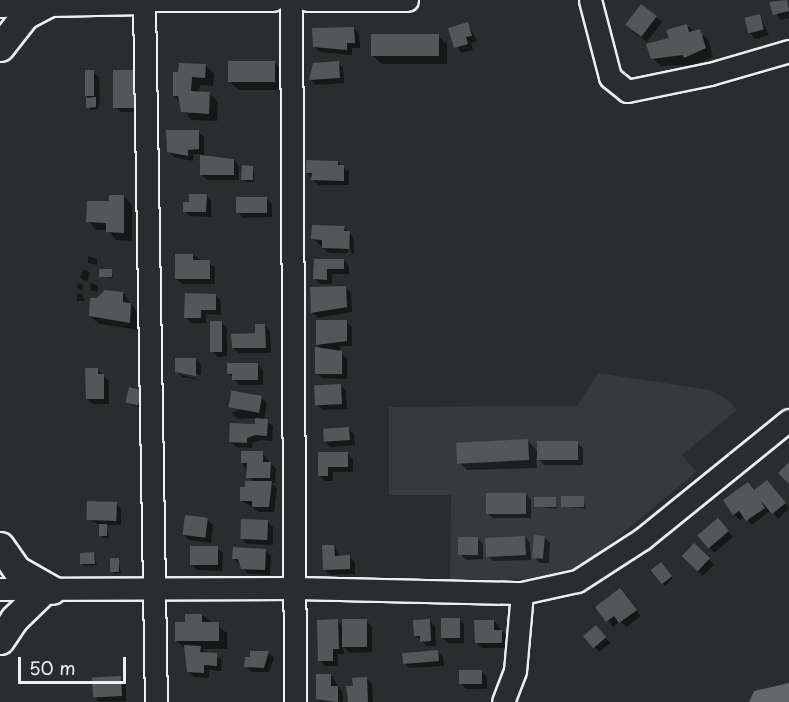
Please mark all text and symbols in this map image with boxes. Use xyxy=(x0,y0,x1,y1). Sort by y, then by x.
scale bar xyxy=(21,645,129,683)
text: 50 m xyxy=(29,654,76,681)

